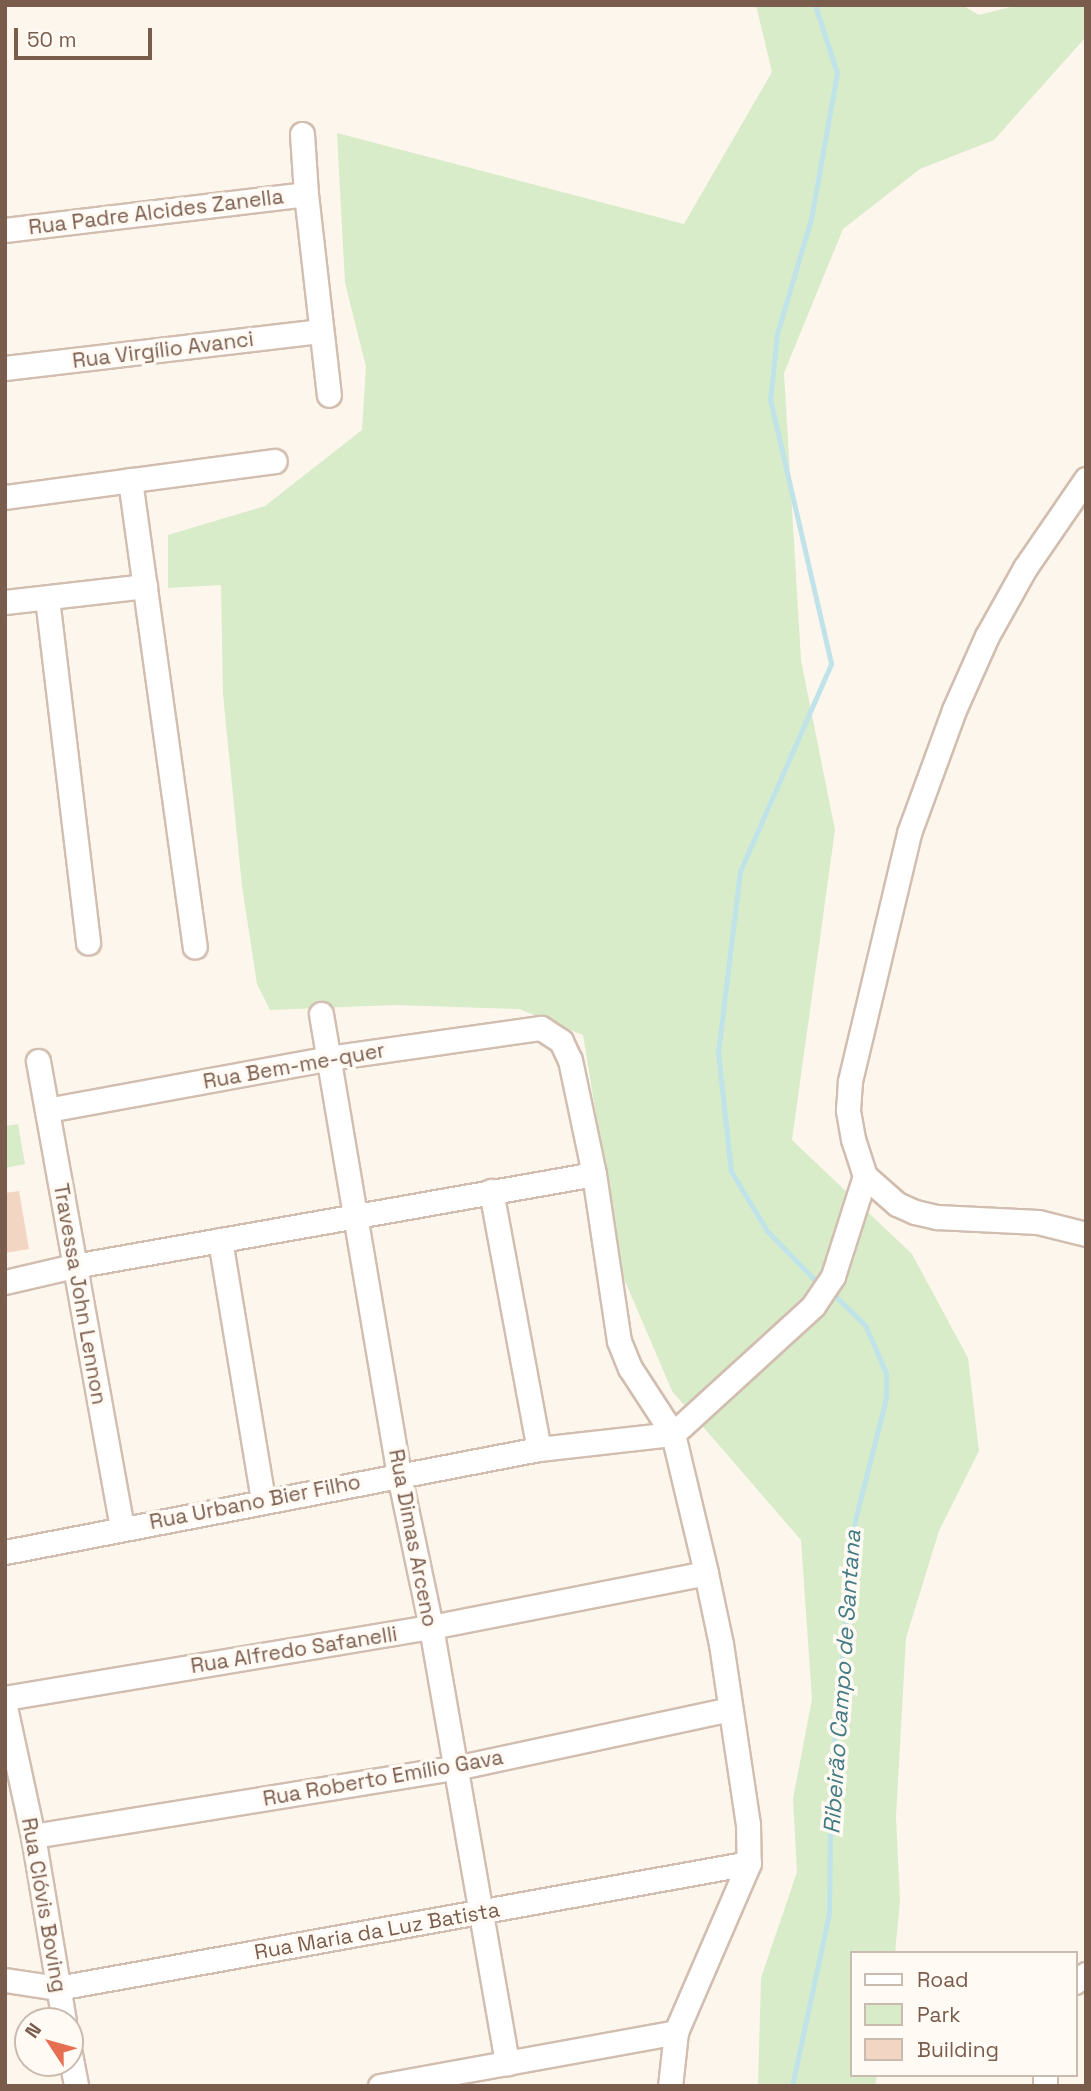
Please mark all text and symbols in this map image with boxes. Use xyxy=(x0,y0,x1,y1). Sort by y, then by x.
scale bar xyxy=(18,14,156,58)
text: 50 m xyxy=(27,26,77,53)
street label: Rua Padre Alcides Zanella xyxy=(27,184,285,240)
street label: Rua Virgílio Avanci xyxy=(71,326,255,374)
street label: Rua Bem-me-quer xyxy=(201,1038,387,1094)
street label: Travessa John Lennon xyxy=(48,1181,112,1407)
street label: Rua Dimas Arceno xyxy=(383,1447,443,1629)
street label: Rua Urbano Bier Filho xyxy=(147,1469,363,1535)
water label: Ribeirão Campo de Santana xyxy=(818,1529,866,1835)
street label: Rua Alfredo Safanelli xyxy=(189,1621,399,1679)
street label: Rua Roberto Emílio Gava xyxy=(261,1744,505,1812)
street label: Rua Clóvis Boving xyxy=(16,1816,72,1994)
street label: Rua Maria da Luz Batista xyxy=(252,1897,502,1965)
legend xyxy=(850,1951,1077,2077)
text: Road xyxy=(917,1966,969,1993)
text: Park xyxy=(917,2001,961,2028)
north arrow xyxy=(14,2007,84,2077)
text: N xyxy=(19,2018,47,2043)
text: Building xyxy=(917,2036,999,2063)

